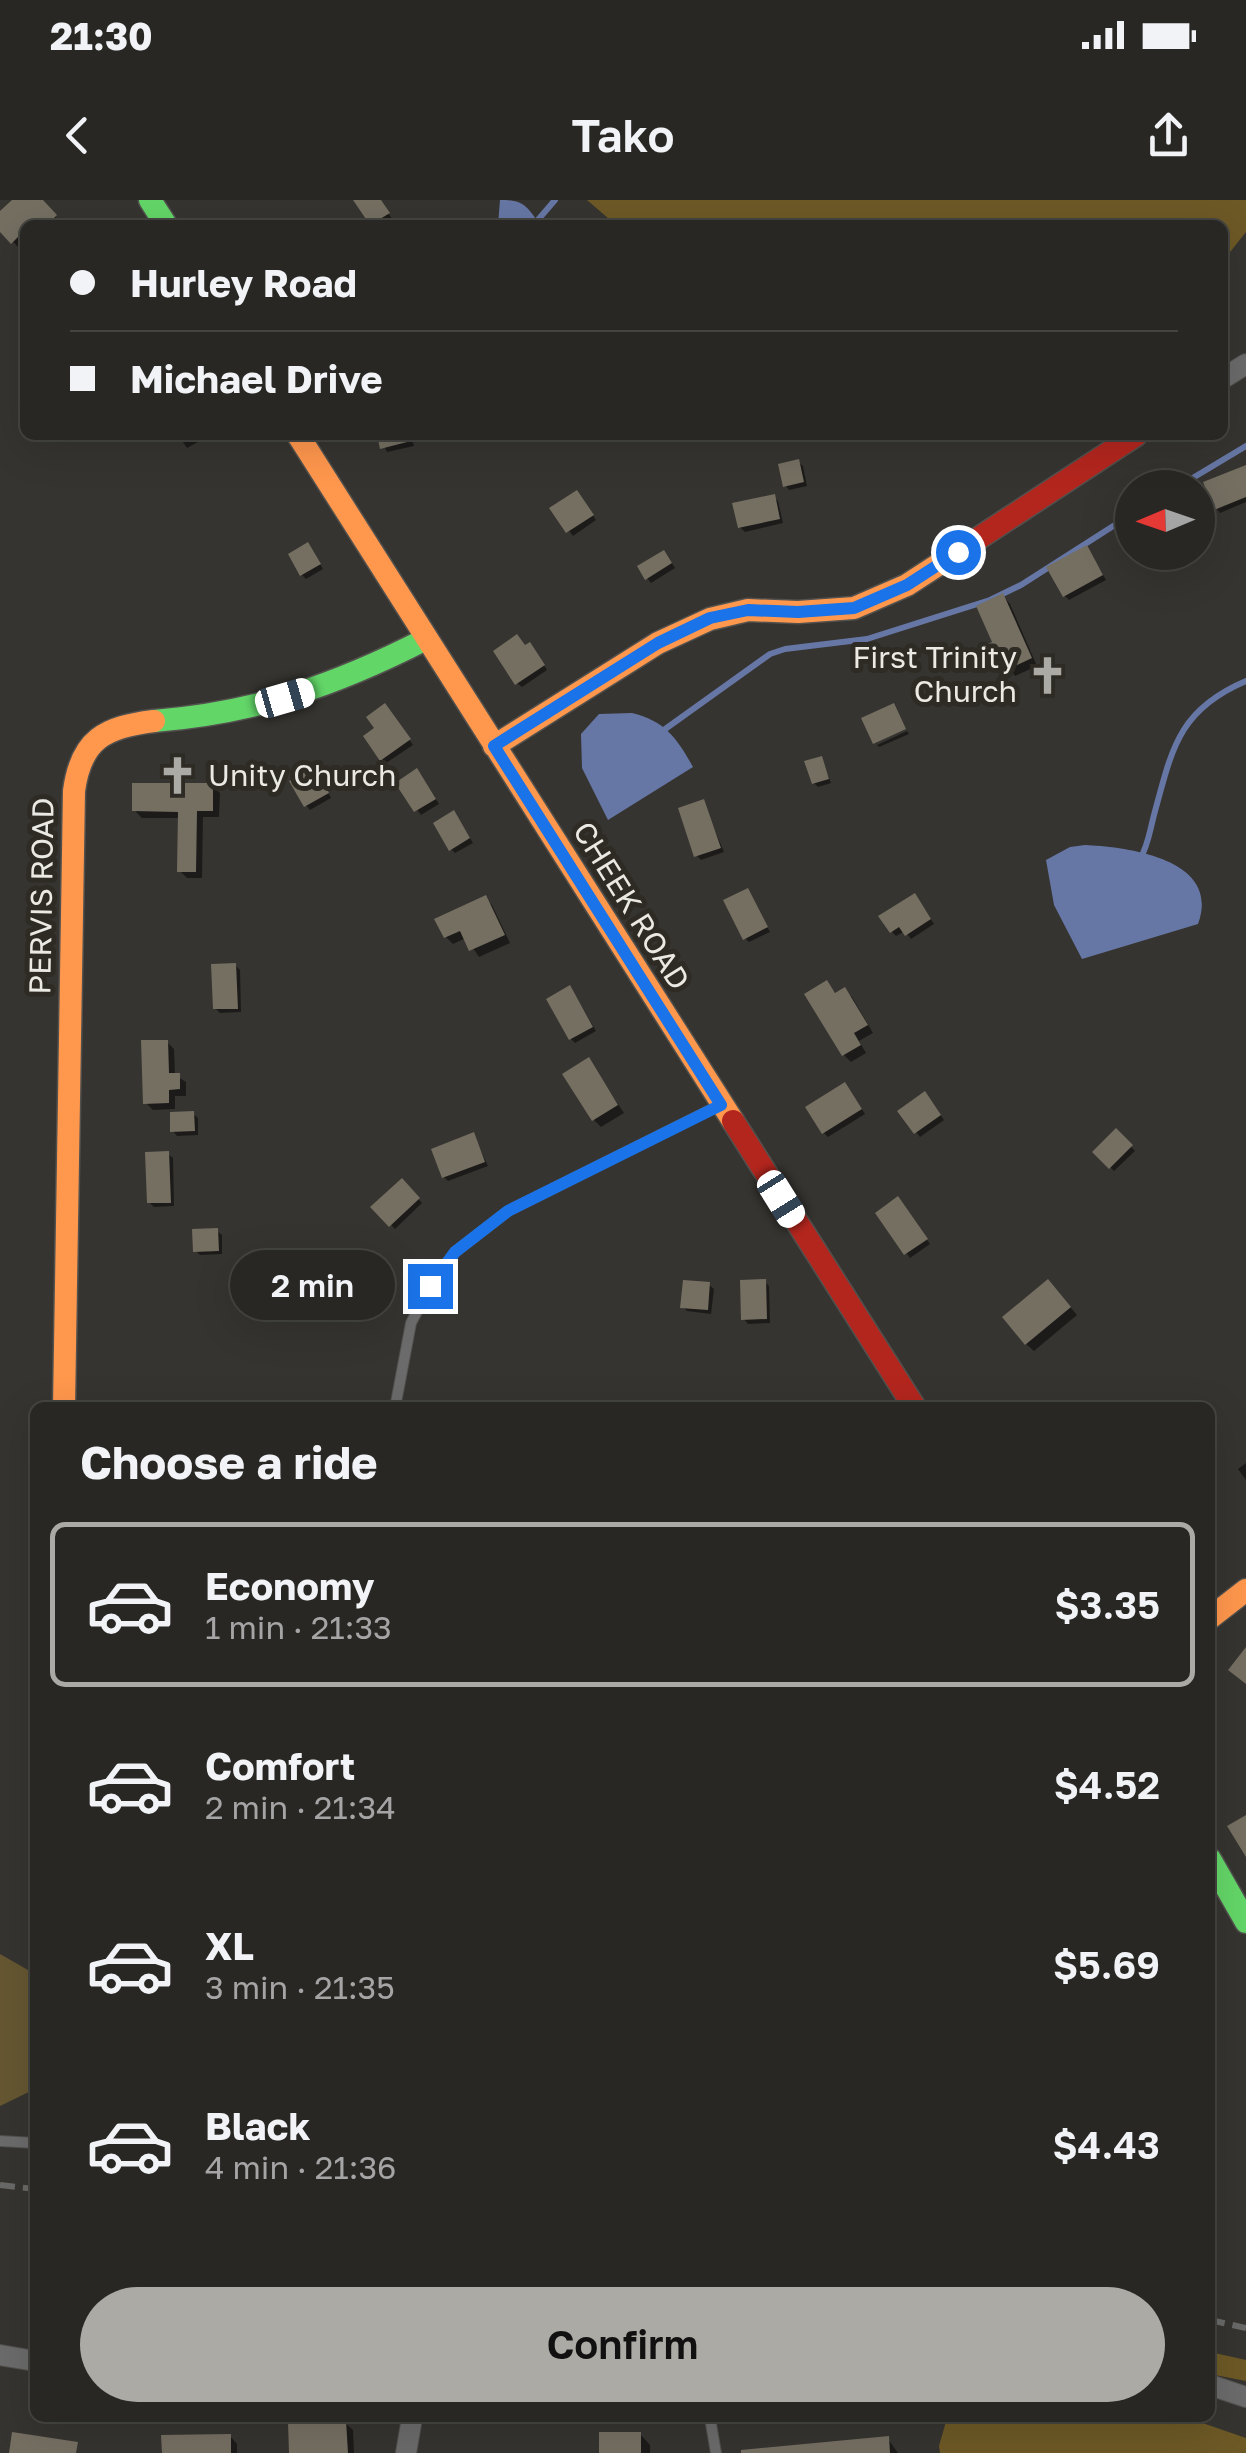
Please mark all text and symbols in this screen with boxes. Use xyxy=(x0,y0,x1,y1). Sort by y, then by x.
text: 21:30 xyxy=(50,13,153,58)
icon: back xyxy=(50,108,105,163)
text: Tako xyxy=(571,108,675,162)
icon: share xyxy=(1141,108,1196,163)
text: Hurley Road xyxy=(130,260,357,305)
text: Michael Drive xyxy=(130,356,383,401)
north arrow xyxy=(1115,470,1215,570)
map controls xyxy=(1115,470,1215,570)
route start xyxy=(936,530,981,575)
place label: First Trinity Church xyxy=(852,639,1017,709)
church icon: First Trinity Church xyxy=(1026,654,1068,696)
car xyxy=(252,675,318,721)
church icon: Unity Church xyxy=(157,755,199,797)
place label: Unity Church xyxy=(208,757,397,793)
street label: PERVIS ROAD xyxy=(21,797,61,995)
street label: CHEEK ROAD xyxy=(566,815,698,996)
car xyxy=(752,1166,810,1232)
callout: 2 min xyxy=(230,1251,395,1321)
route end xyxy=(408,1264,453,1309)
text: 2 min xyxy=(271,1266,354,1304)
text: Choose a ride xyxy=(80,1435,378,1489)
icon: car xyxy=(85,1560,175,1650)
text: Economy xyxy=(205,1563,374,1608)
text: $3.35 xyxy=(1055,1582,1160,1627)
text: 1 min · 21:33 xyxy=(205,1608,392,1646)
icon: car xyxy=(85,1740,175,1830)
text: Comfort xyxy=(205,1743,355,1788)
text: $4.52 xyxy=(1054,1762,1160,1807)
text: 2 min · 21:34 xyxy=(205,1788,396,1826)
icon: car xyxy=(85,1920,175,2010)
text: XL xyxy=(205,1923,254,1968)
text: $5.69 xyxy=(1053,1942,1160,1987)
text: 3 min · 21:35 xyxy=(205,1968,395,2006)
icon: car xyxy=(85,2100,175,2190)
text: Black xyxy=(205,2103,310,2148)
text: $4.43 xyxy=(1052,2122,1160,2167)
text: 4 min · 21:36 xyxy=(205,2148,396,2186)
button: Confirm xyxy=(80,2287,1165,2402)

